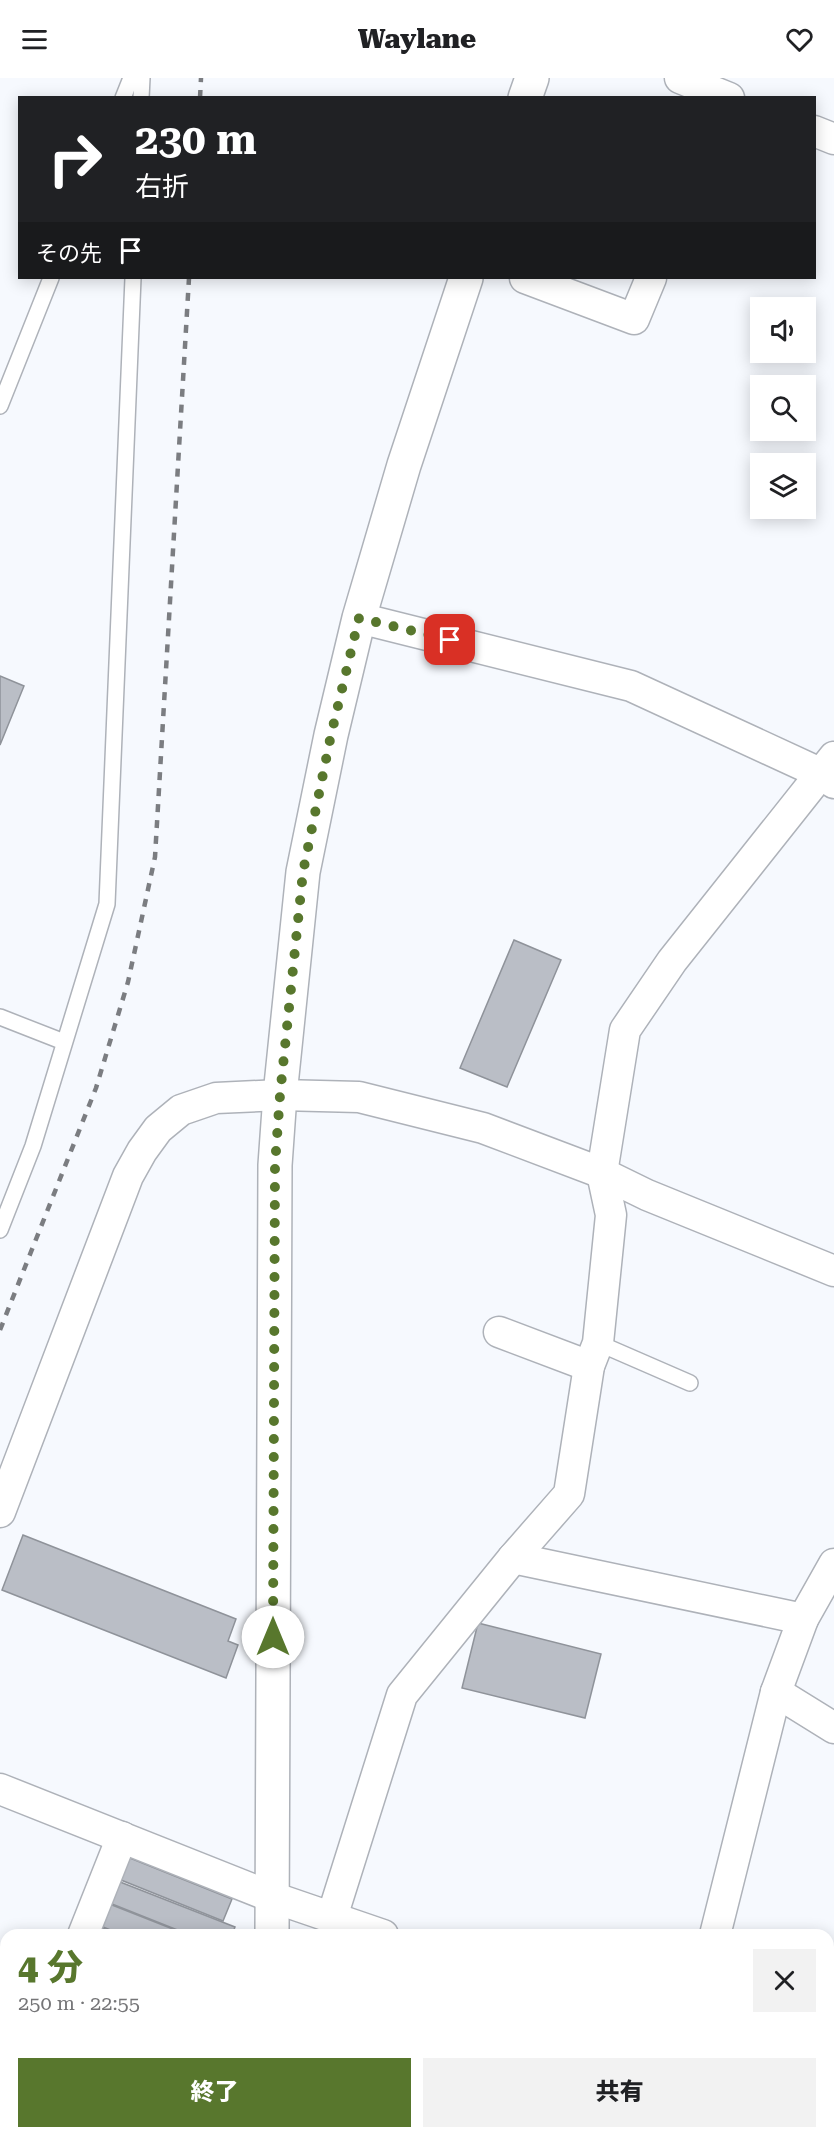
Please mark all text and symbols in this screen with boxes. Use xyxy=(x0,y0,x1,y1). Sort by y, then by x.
icon: menu xyxy=(18,23,51,56)
text: Waylane xyxy=(358,23,476,55)
icon: heart xyxy=(783,23,816,56)
text: 230 m xyxy=(135,115,257,164)
icon: right xyxy=(36,120,114,198)
text: 右折 xyxy=(135,171,189,203)
icon: arrive xyxy=(114,234,147,267)
text: その先 xyxy=(36,241,102,266)
map controls xyxy=(750,297,816,519)
button: sound xyxy=(750,297,816,363)
button: search xyxy=(750,375,816,441)
button: layers xyxy=(750,453,816,519)
pin xyxy=(424,614,475,665)
icon: arrive xyxy=(433,623,466,656)
position arrow xyxy=(241,1605,305,1669)
text: 4 分 xyxy=(18,1947,83,1989)
button: close xyxy=(753,1949,816,2012)
text: 250 m · 22:55 xyxy=(18,1991,140,2015)
button: 終了 xyxy=(18,2058,411,2127)
button: 共有 xyxy=(423,2058,816,2127)

